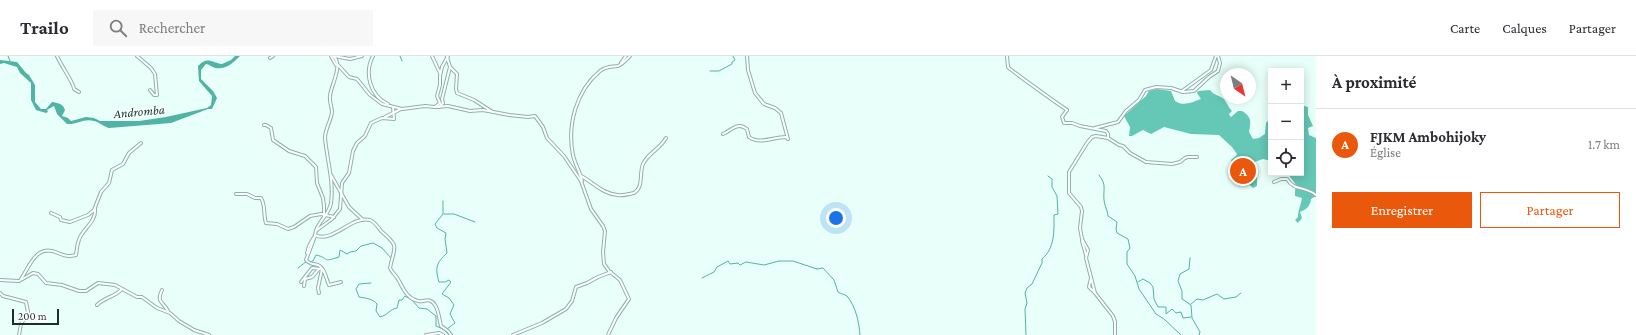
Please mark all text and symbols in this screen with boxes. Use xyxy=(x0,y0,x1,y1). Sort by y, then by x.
search box xyxy=(93,10,373,46)
text: Trailo xyxy=(20,17,69,38)
icon: search xyxy=(107,17,129,39)
text: Rechercher xyxy=(139,20,205,36)
text: Carte xyxy=(1450,20,1480,36)
text: Calques xyxy=(1502,20,1547,36)
text: Partager xyxy=(1569,20,1616,36)
north arrow xyxy=(1220,68,1256,104)
map controls xyxy=(1268,68,1304,176)
button: + xyxy=(1268,68,1304,104)
text: À proximité xyxy=(1332,73,1416,92)
water label: Andromba xyxy=(112,102,165,121)
button: − xyxy=(1268,104,1304,140)
text: FJKM Ambohijoky xyxy=(1370,129,1486,145)
text: A xyxy=(1341,137,1349,152)
text: 1.7 km xyxy=(1588,137,1620,152)
button: locate xyxy=(1268,140,1304,176)
text: Église xyxy=(1370,145,1401,160)
pin: A xyxy=(1230,156,1256,186)
button: Enregistrer xyxy=(1332,192,1472,228)
button: Partager xyxy=(1480,192,1620,228)
your location xyxy=(826,208,846,228)
scale bar xyxy=(12,307,59,326)
text: 200 m xyxy=(18,310,47,322)

